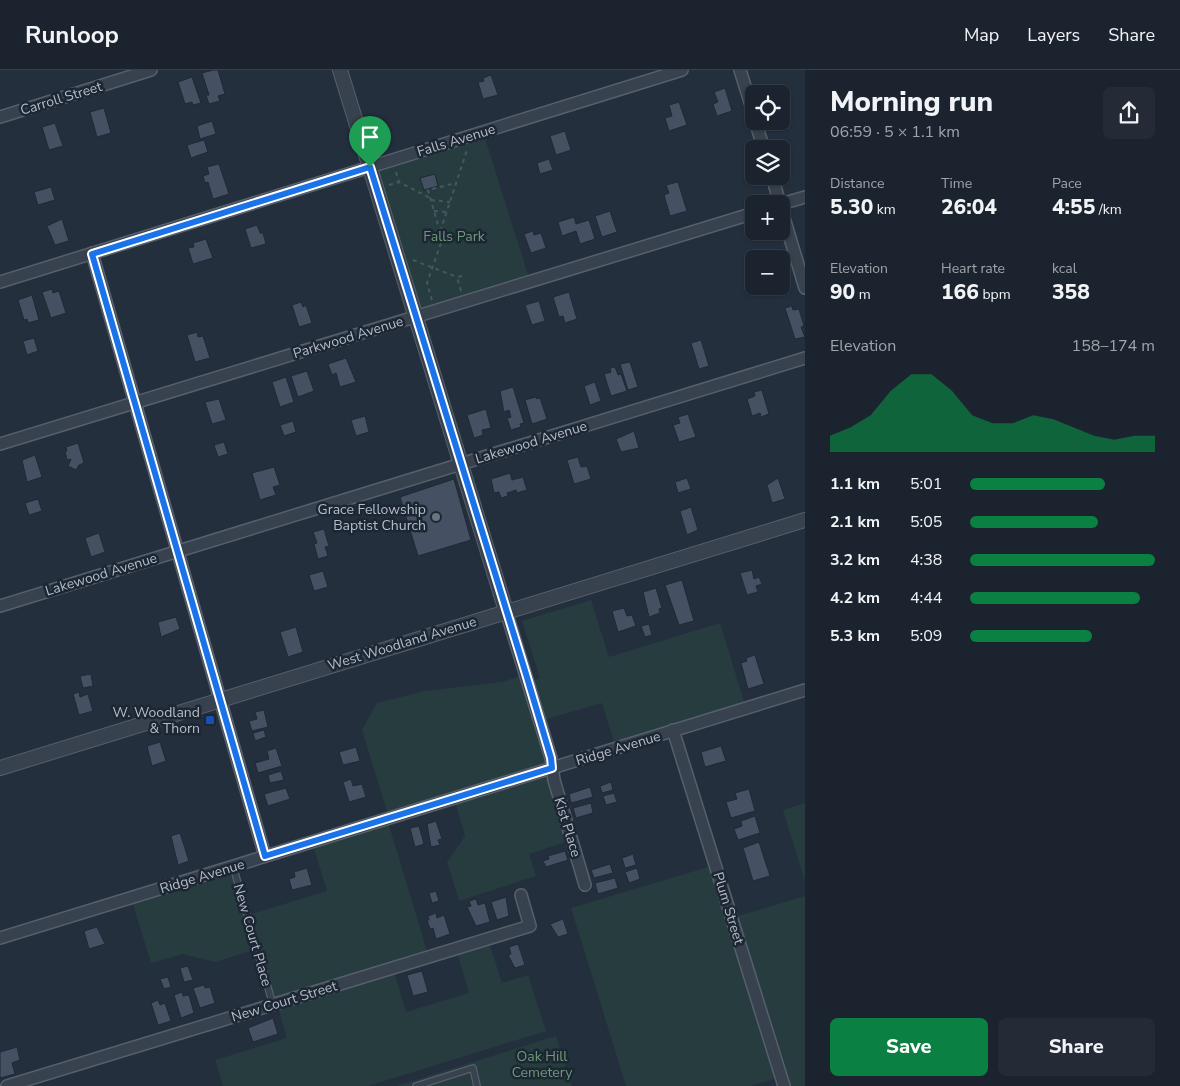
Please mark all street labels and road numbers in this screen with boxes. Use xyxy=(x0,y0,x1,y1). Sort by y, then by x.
street label: Carroll Street xyxy=(18,77,104,120)
street label: Falls Avenue xyxy=(415,120,498,161)
street label: Parkwood Avenue xyxy=(291,312,406,363)
street label: Lakewood Avenue xyxy=(473,416,589,469)
street label: Lakewood Avenue xyxy=(43,548,159,601)
street label: West Woodland Avenue xyxy=(326,612,479,675)
street label: Ridge Avenue xyxy=(573,727,663,770)
street label: Kist Place xyxy=(549,795,586,859)
street label: Ridge Avenue xyxy=(157,855,247,898)
street label: Plum Street xyxy=(709,870,749,947)
street label: New Court Place xyxy=(229,882,276,989)
street label: New Court Street xyxy=(229,976,339,1027)

